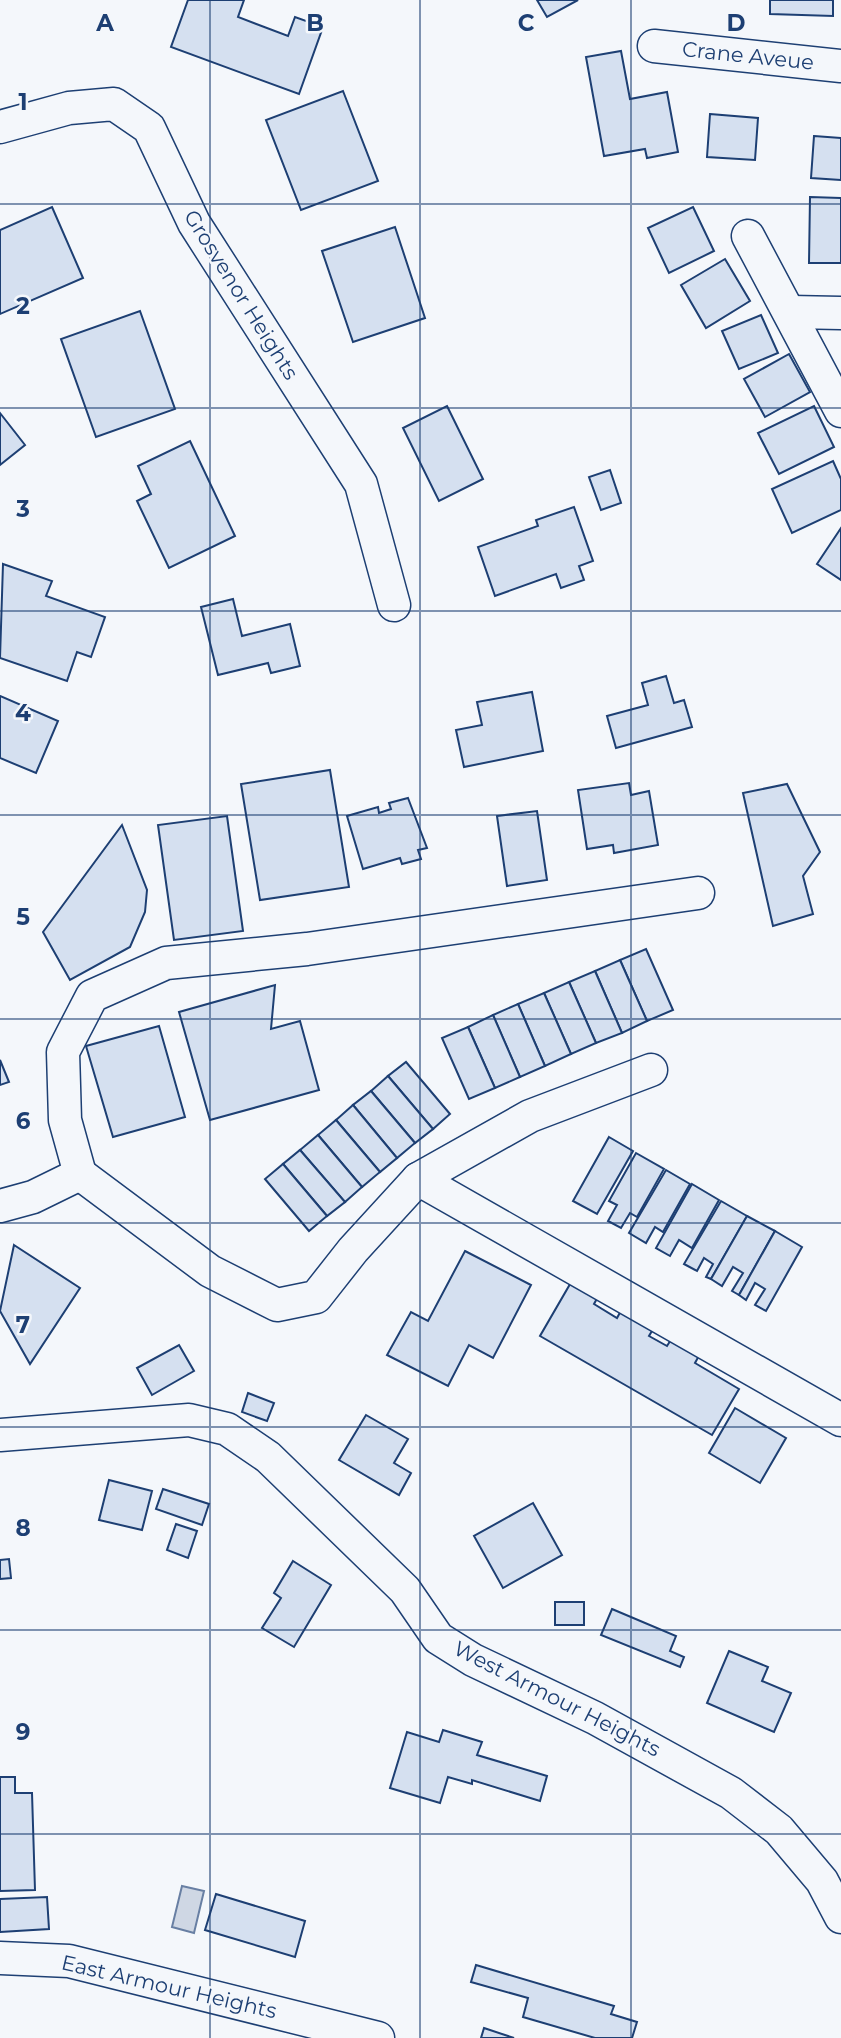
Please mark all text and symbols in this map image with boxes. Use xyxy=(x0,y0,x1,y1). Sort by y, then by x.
text: A xyxy=(95,9,114,37)
text: B xyxy=(306,9,324,37)
text: C xyxy=(518,9,535,37)
text: D xyxy=(727,9,746,37)
street label: Crane Aveue xyxy=(681,36,815,75)
text: 1 xyxy=(18,88,28,116)
street label: Grosvenor Heights xyxy=(179,205,304,384)
text: 2 xyxy=(16,292,30,320)
text: 3 xyxy=(15,495,30,523)
text: 4 xyxy=(15,699,31,727)
text: 5 xyxy=(16,903,30,931)
text: 6 xyxy=(16,1107,31,1135)
text: 7 xyxy=(16,1311,30,1339)
text: 8 xyxy=(15,1514,31,1542)
street label: West Armour Heights xyxy=(450,1636,665,1762)
text: 9 xyxy=(16,1718,30,1746)
street label: East Armour Heights xyxy=(59,1950,279,2023)

